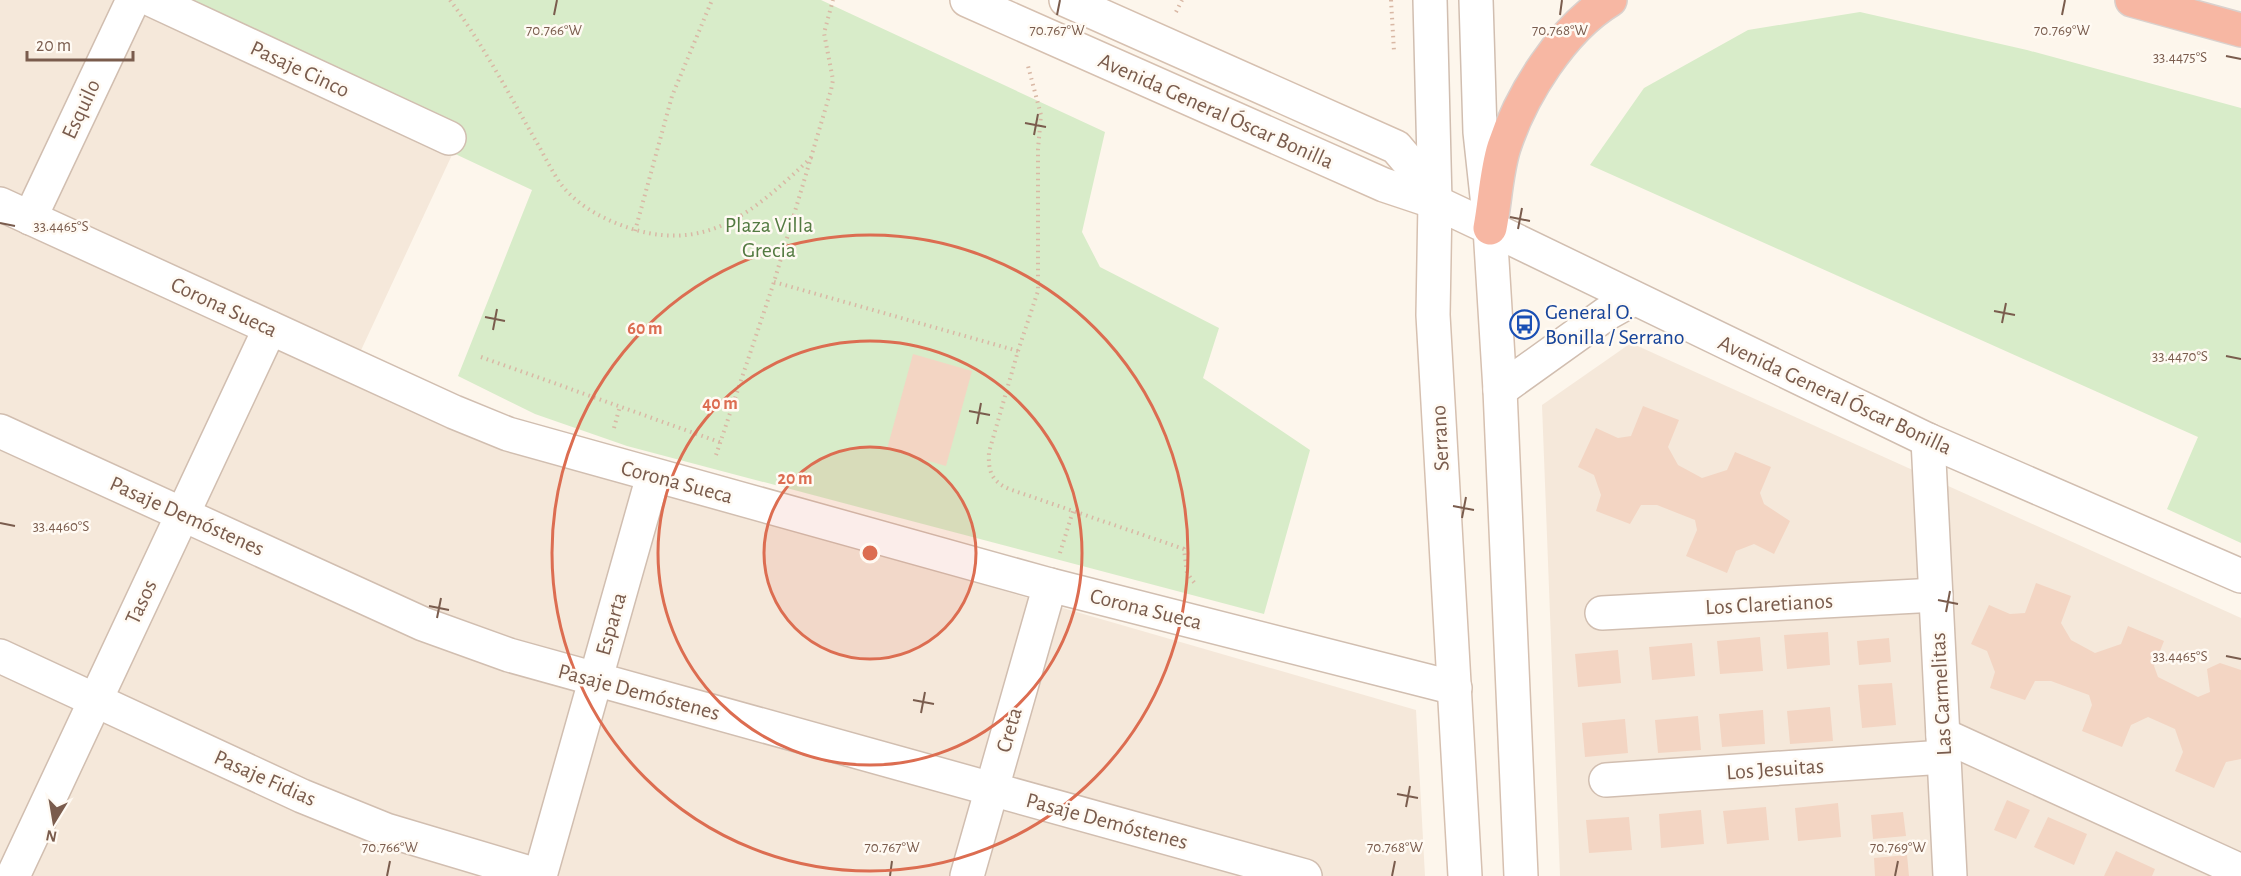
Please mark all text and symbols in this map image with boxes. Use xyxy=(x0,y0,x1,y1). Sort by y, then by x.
text: 70.766°W xyxy=(526,23,583,38)
text: 70.767°W xyxy=(1029,23,1085,38)
text: 70.768°W xyxy=(1532,23,1589,38)
text: 70.769°W xyxy=(2034,23,2091,38)
scale bar xyxy=(27,24,134,62)
text: 20 m xyxy=(36,37,71,55)
street label: Pasaje Cinco xyxy=(247,37,353,101)
street label: Avenida General Óscar Bonilla xyxy=(1095,48,1337,173)
text: 33.4475°S xyxy=(2153,50,2207,65)
street label: Esquilo xyxy=(58,76,104,142)
park label: Plaza Villa Grecia xyxy=(725,214,813,261)
text: 33.4465°S xyxy=(33,219,89,234)
street label: Corona Sueca xyxy=(167,273,281,341)
place label: General O. Bonilla / Serrano xyxy=(1545,301,1685,348)
bus stop icon: General O. Bonilla / Serrano xyxy=(1508,309,1540,341)
text: 60 m xyxy=(627,320,663,338)
street label: Avenida General Óscar Bonilla xyxy=(1715,330,1956,459)
text: 33.4470°S xyxy=(2152,349,2208,364)
text: 40 m xyxy=(702,395,738,413)
street label: Serrano xyxy=(1427,404,1453,472)
street label: Corona Sueca xyxy=(619,457,735,507)
text: 20 m xyxy=(777,470,813,488)
street label: Pasaje Demóstenes xyxy=(107,472,267,560)
text: 33.4460°S xyxy=(33,519,89,534)
centre of rings xyxy=(860,543,880,563)
street label: Tasos xyxy=(121,576,161,628)
street label: Corona Sueca xyxy=(1088,584,1204,634)
street label: Esparta xyxy=(592,590,630,658)
street label: Los Claretianos xyxy=(1704,590,1834,618)
street label: Las Carmelitas xyxy=(1927,632,1955,756)
text: 33.4465°S xyxy=(2152,649,2208,664)
street label: Pasaje Demóstenes xyxy=(556,660,722,724)
street label: Creta xyxy=(992,705,1026,755)
street label: Pasaje Fidias xyxy=(211,746,319,810)
street label: Los Jesuitas xyxy=(1725,755,1825,783)
street label: Pasaje Demóstenes xyxy=(1024,789,1190,853)
north arrow xyxy=(24,792,84,852)
text: N xyxy=(44,827,58,845)
text: 70.766°W xyxy=(362,840,419,855)
text: 70.767°W xyxy=(864,840,920,855)
text: 70.768°W xyxy=(1367,840,1424,855)
text: 70.769°W xyxy=(1870,840,1927,855)

